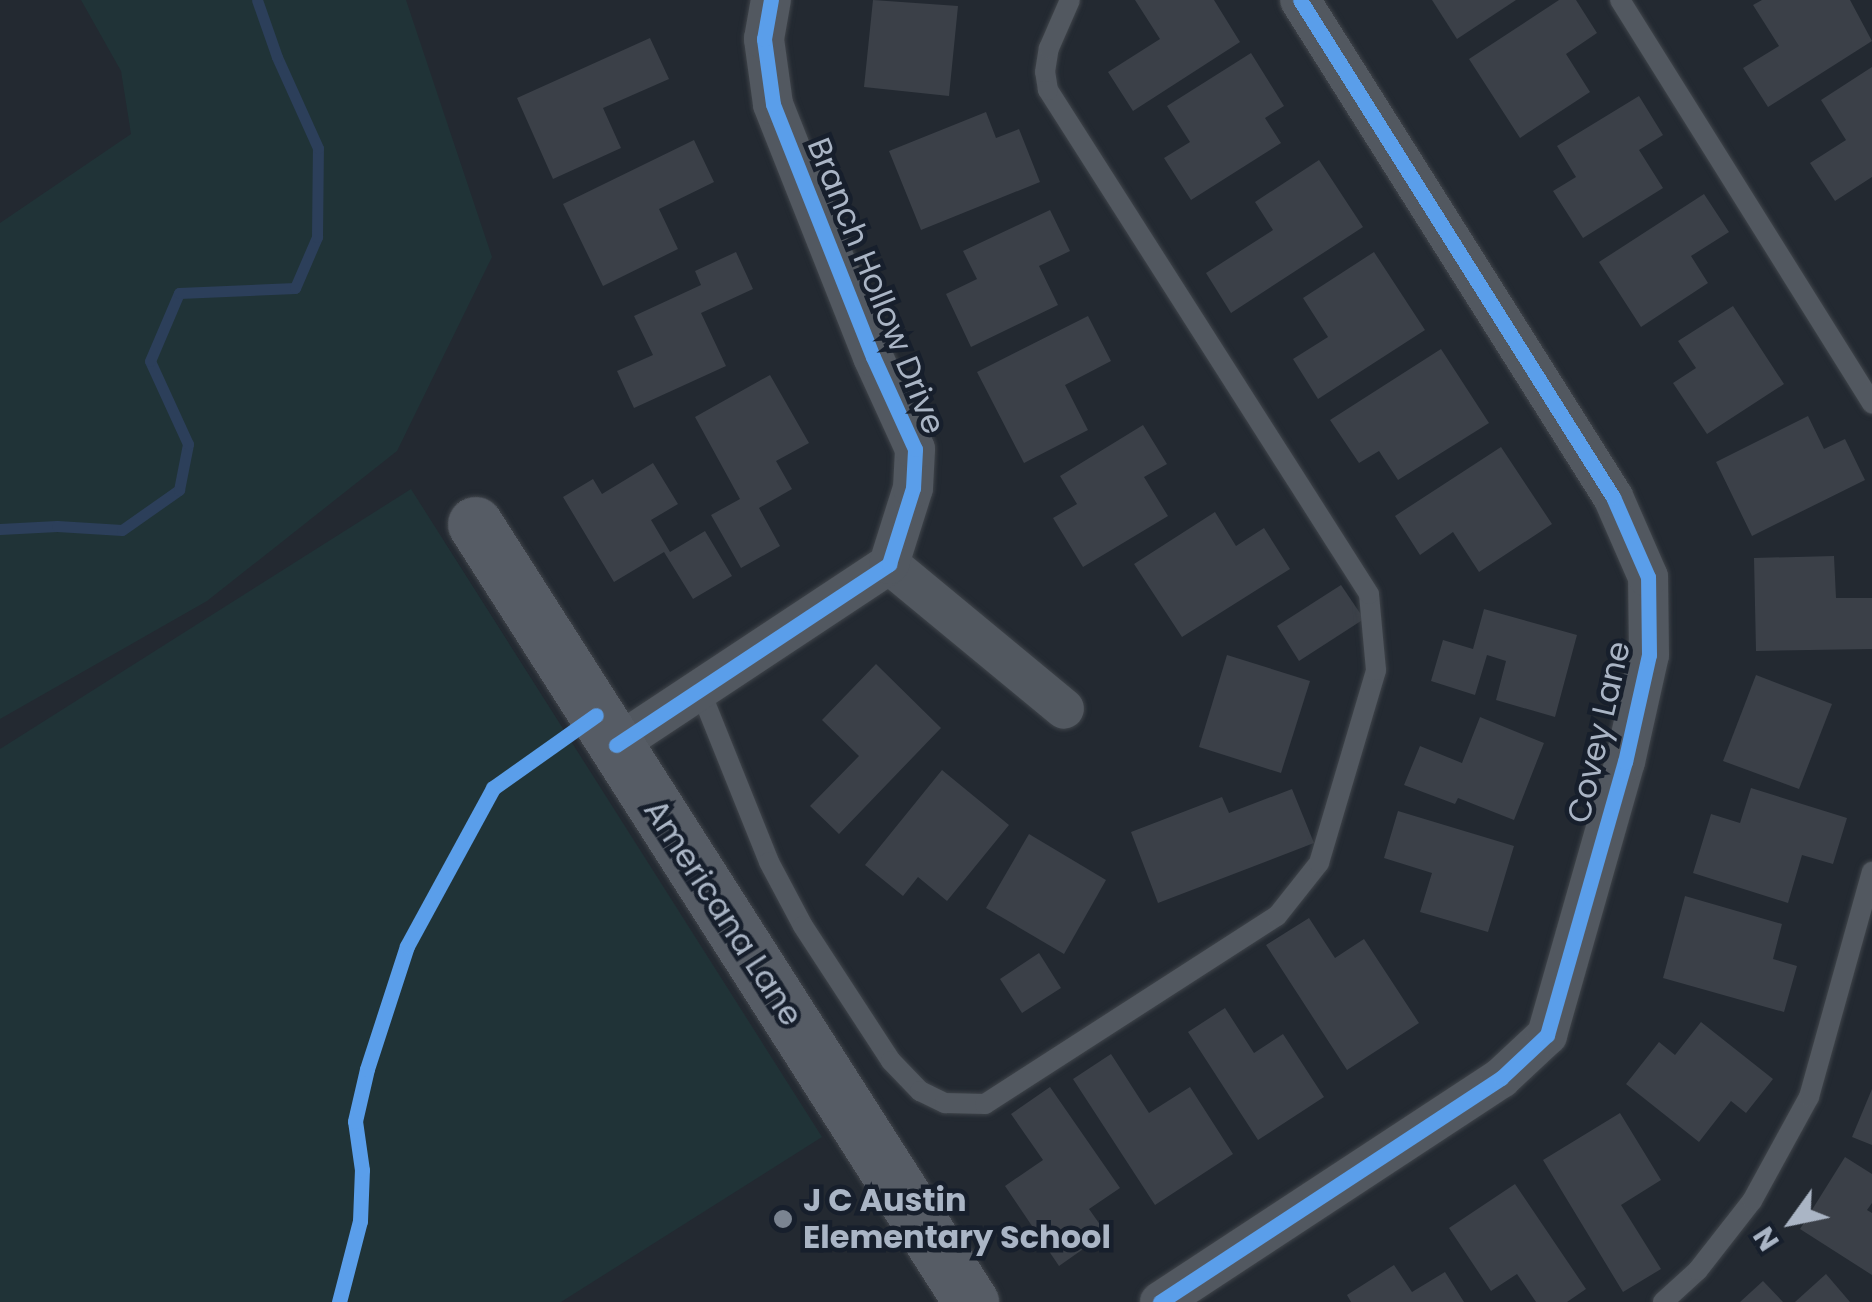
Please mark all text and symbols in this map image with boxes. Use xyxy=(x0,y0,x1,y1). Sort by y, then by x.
street label: Branch Hollow Drive xyxy=(799,132,953,440)
street label: Covey Lane xyxy=(1559,637,1639,827)
street label: Americana Lane xyxy=(636,793,810,1033)
north arrow xyxy=(1742,1172,1842,1272)
place label: J C Austin Elementary School xyxy=(803,1182,1111,1257)
marker: J C Austin Elementary School xyxy=(772,1208,794,1230)
text: N xyxy=(1744,1219,1789,1258)

